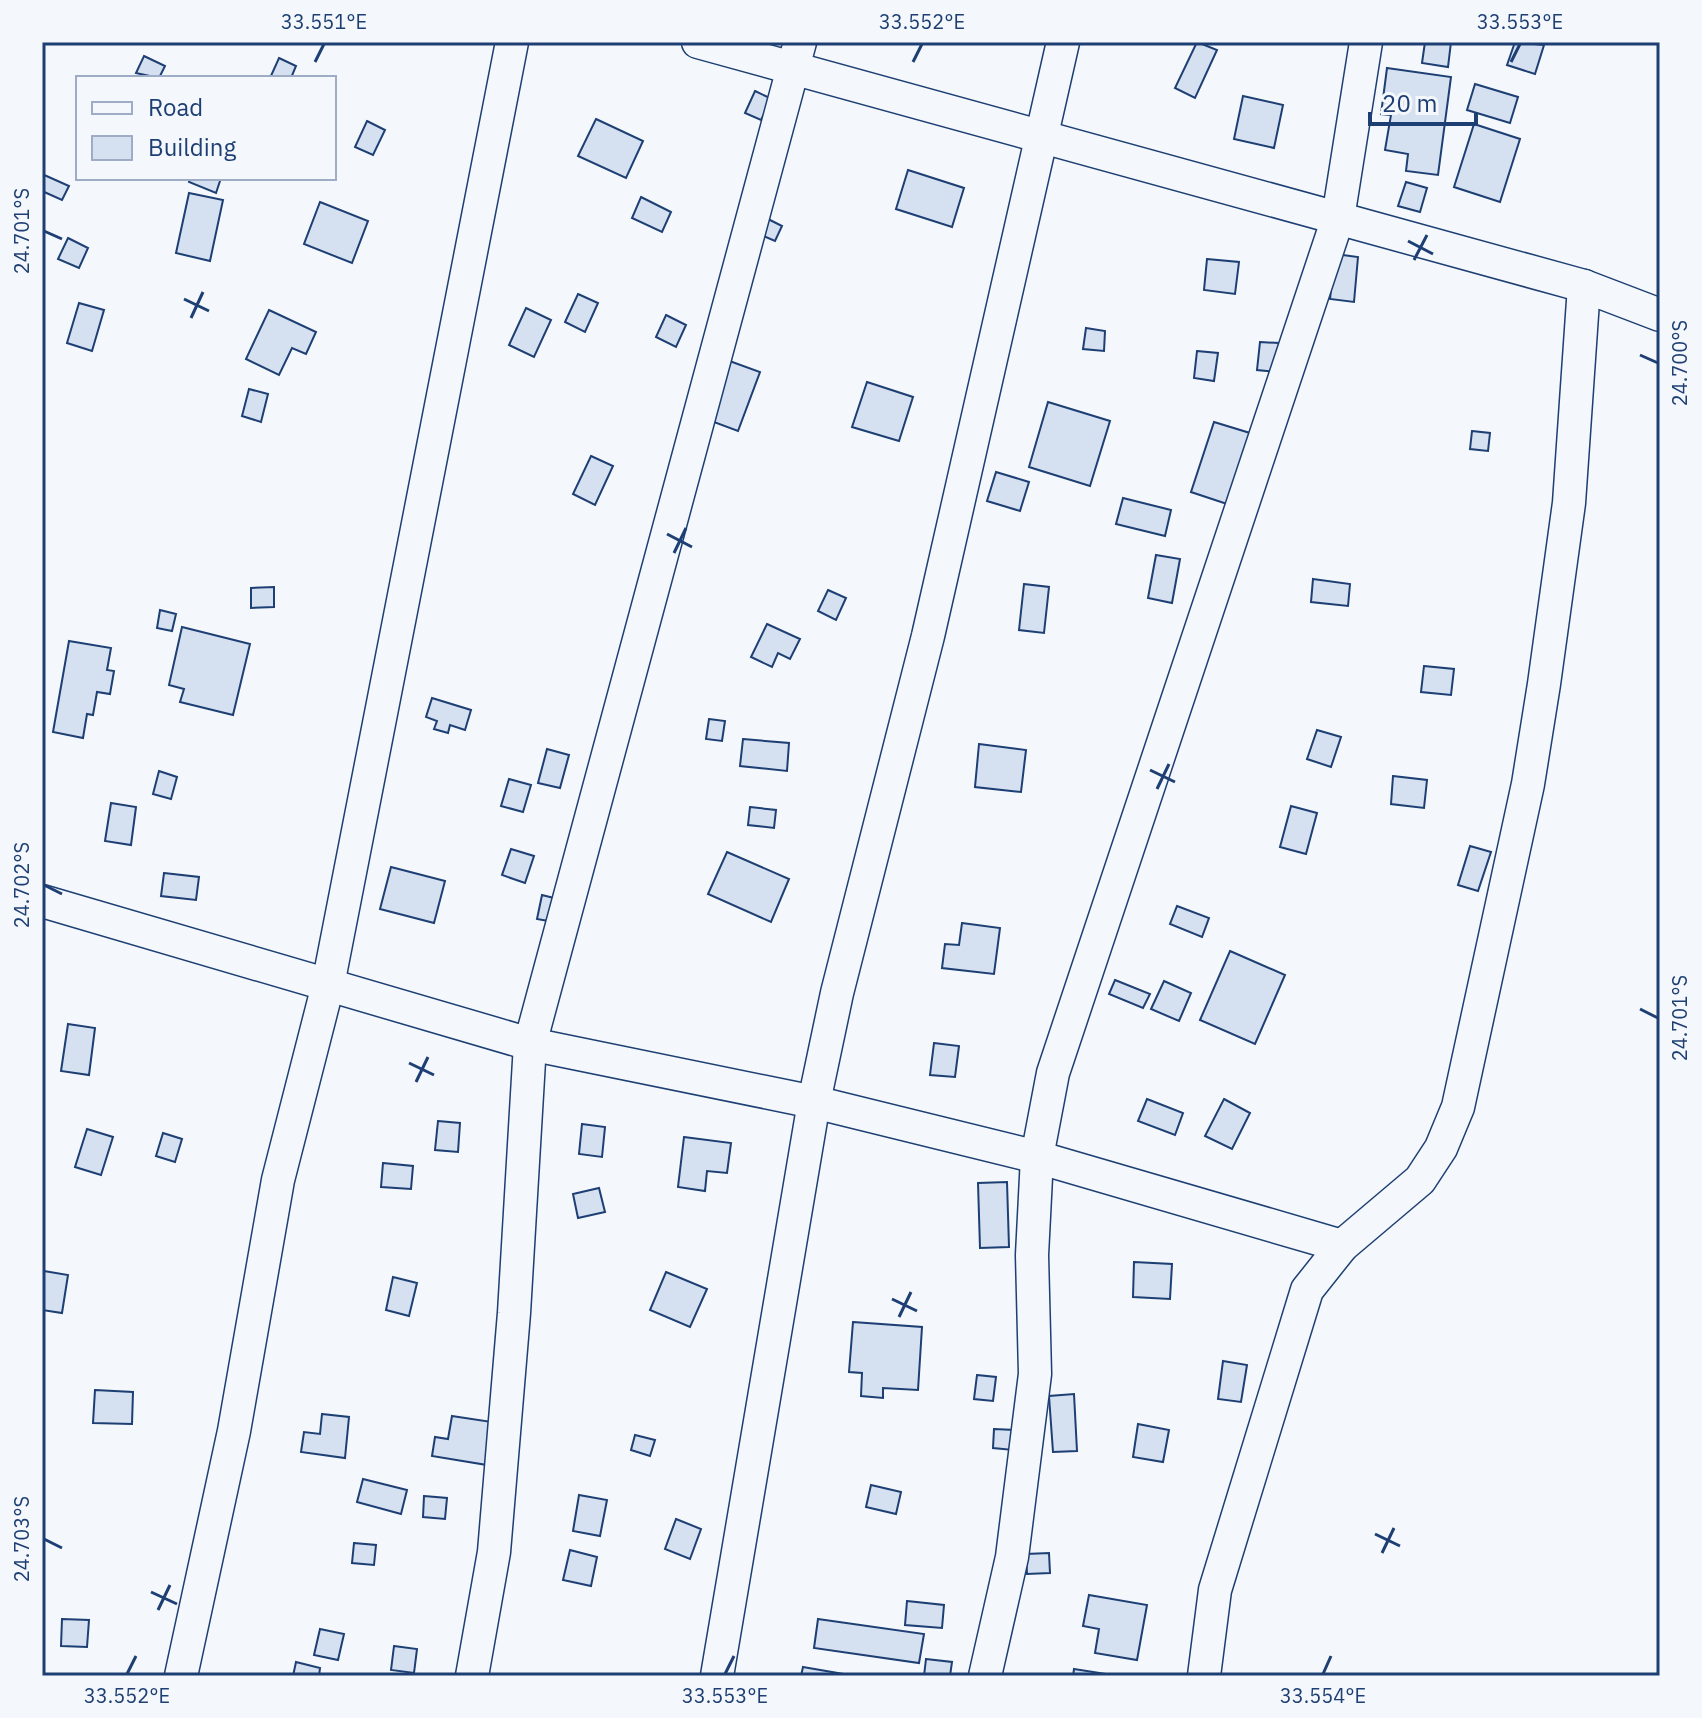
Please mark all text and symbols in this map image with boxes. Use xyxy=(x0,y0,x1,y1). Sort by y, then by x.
text: 33.551°E xyxy=(281,8,367,35)
text: 33.552°E xyxy=(879,8,965,35)
text: 33.553°E xyxy=(1477,8,1563,35)
legend xyxy=(76,76,336,180)
scale bar xyxy=(1370,76,1476,126)
text: 20 m xyxy=(1382,87,1437,119)
text: Road xyxy=(148,91,203,123)
text: Building xyxy=(148,131,236,163)
text: 24.701°S xyxy=(8,188,35,274)
text: 24.700°S xyxy=(1666,320,1693,406)
text: 24.702°S xyxy=(8,842,35,928)
text: 24.701°S xyxy=(1666,975,1693,1061)
text: 24.703°S xyxy=(8,1496,35,1582)
text: 33.552°E xyxy=(84,1682,170,1709)
text: 33.553°E xyxy=(682,1682,768,1709)
text: 33.554°E xyxy=(1280,1682,1366,1709)

